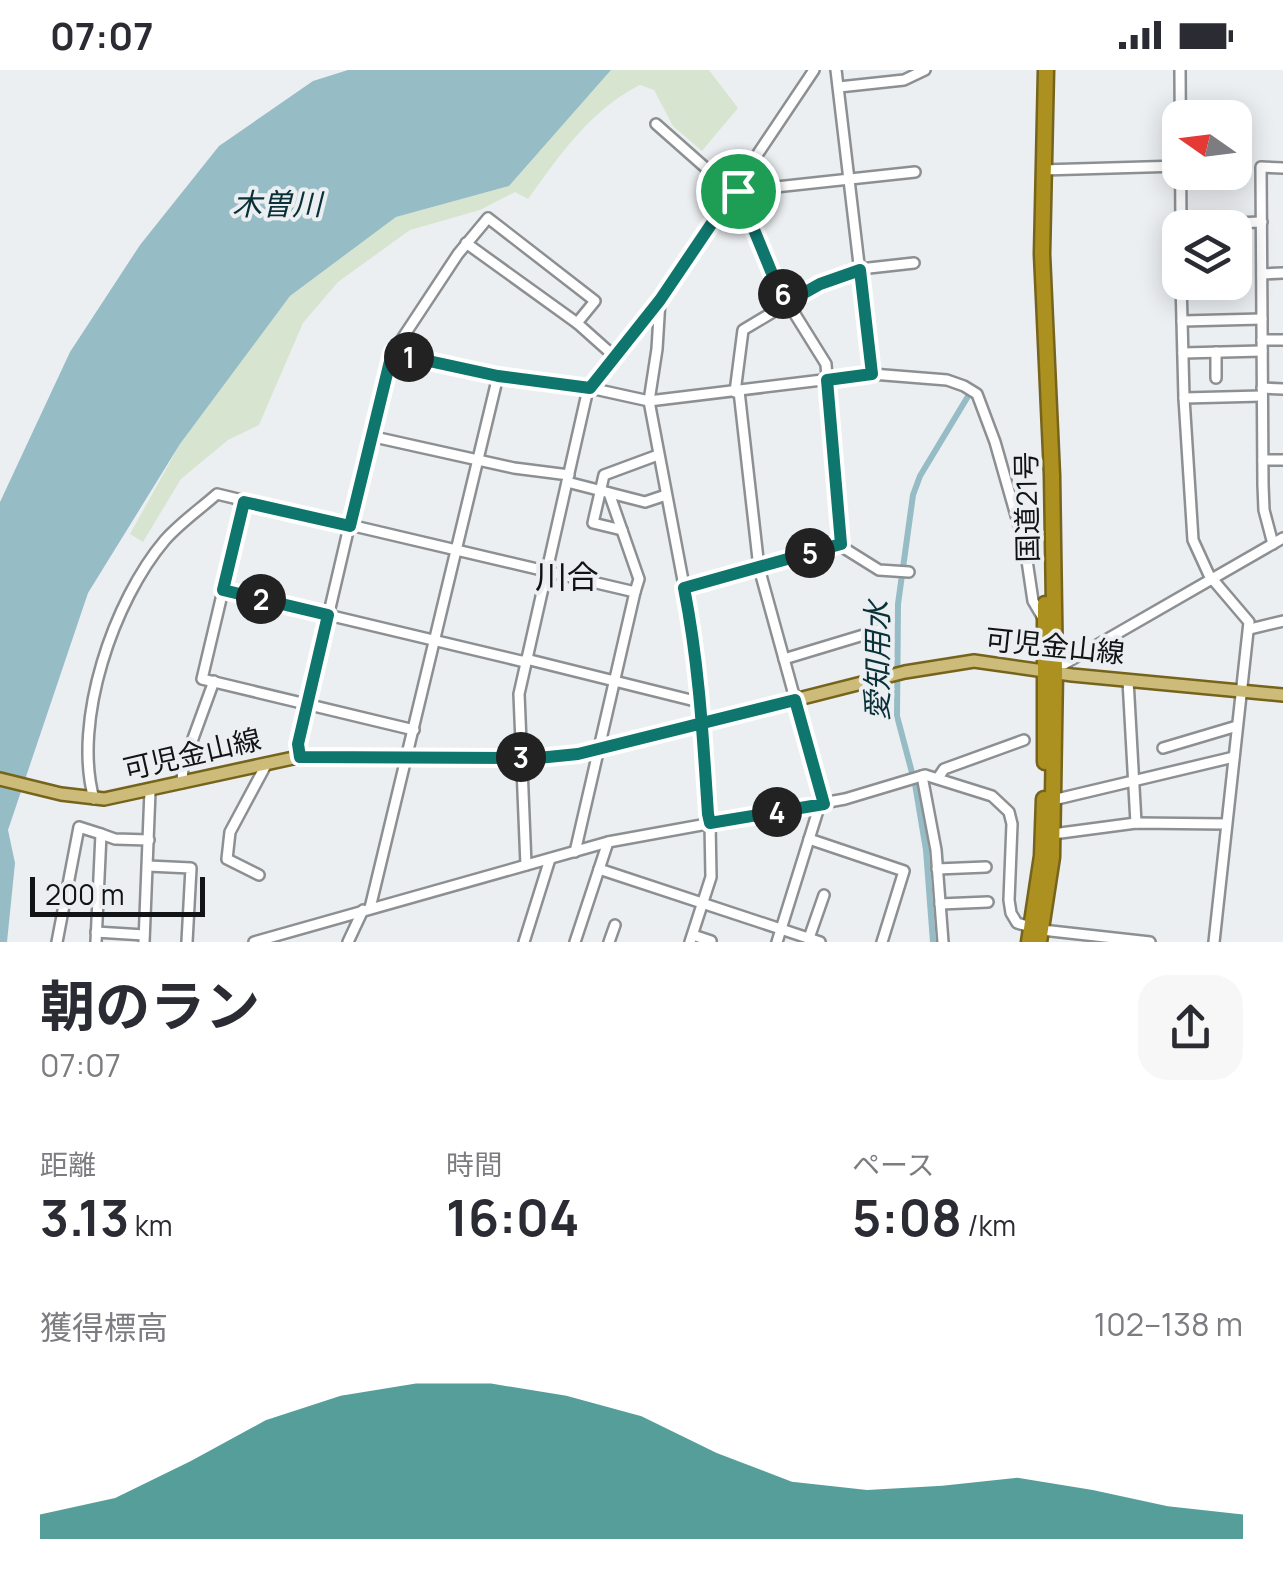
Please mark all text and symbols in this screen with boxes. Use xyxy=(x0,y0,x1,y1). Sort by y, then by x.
text: 07:07 xyxy=(50,9,154,61)
north arrow xyxy=(1162,100,1252,190)
map controls xyxy=(1162,100,1252,300)
pin xyxy=(696,149,781,234)
icon: arrive xyxy=(711,164,766,219)
water label: 木曽川 xyxy=(232,183,325,224)
button: layers xyxy=(1162,210,1252,300)
pin: 6 xyxy=(758,269,808,319)
text: 6 xyxy=(774,275,792,313)
pin: 1 xyxy=(384,332,434,382)
text: 1 xyxy=(403,338,415,376)
street label: 国道21号 xyxy=(1006,451,1046,563)
pin: 5 xyxy=(785,528,835,578)
text: 5 xyxy=(802,534,818,572)
district label: 川合 xyxy=(535,554,599,598)
pin: 2 xyxy=(236,574,286,624)
text: 2 xyxy=(253,580,269,618)
water label: 愛知用水 xyxy=(856,598,897,721)
street label: 可児金山線 xyxy=(983,619,1127,671)
street label: 可児金山線 xyxy=(119,719,264,787)
pin: 3 xyxy=(496,732,546,782)
text: 3 xyxy=(513,738,529,776)
pin: 4 xyxy=(752,787,802,837)
text: 4 xyxy=(768,793,786,831)
scale bar xyxy=(30,872,205,916)
text: 200 m xyxy=(45,875,124,913)
text: 朝のラン xyxy=(40,967,260,1043)
button: share xyxy=(1138,975,1243,1080)
text: 07:07 xyxy=(40,1043,121,1087)
text: 距離 xyxy=(40,1145,96,1183)
text: 時間 xyxy=(446,1145,502,1183)
text: ペース xyxy=(852,1145,935,1183)
text: 3.13 xyxy=(40,1183,129,1251)
text: 16:04 xyxy=(446,1183,579,1251)
text: 5:08 xyxy=(852,1183,962,1251)
text: km xyxy=(129,1206,172,1244)
text: /km xyxy=(962,1206,1016,1244)
text: 102–138 m xyxy=(1094,1302,1243,1346)
text: 獲得標高 xyxy=(40,1305,168,1349)

